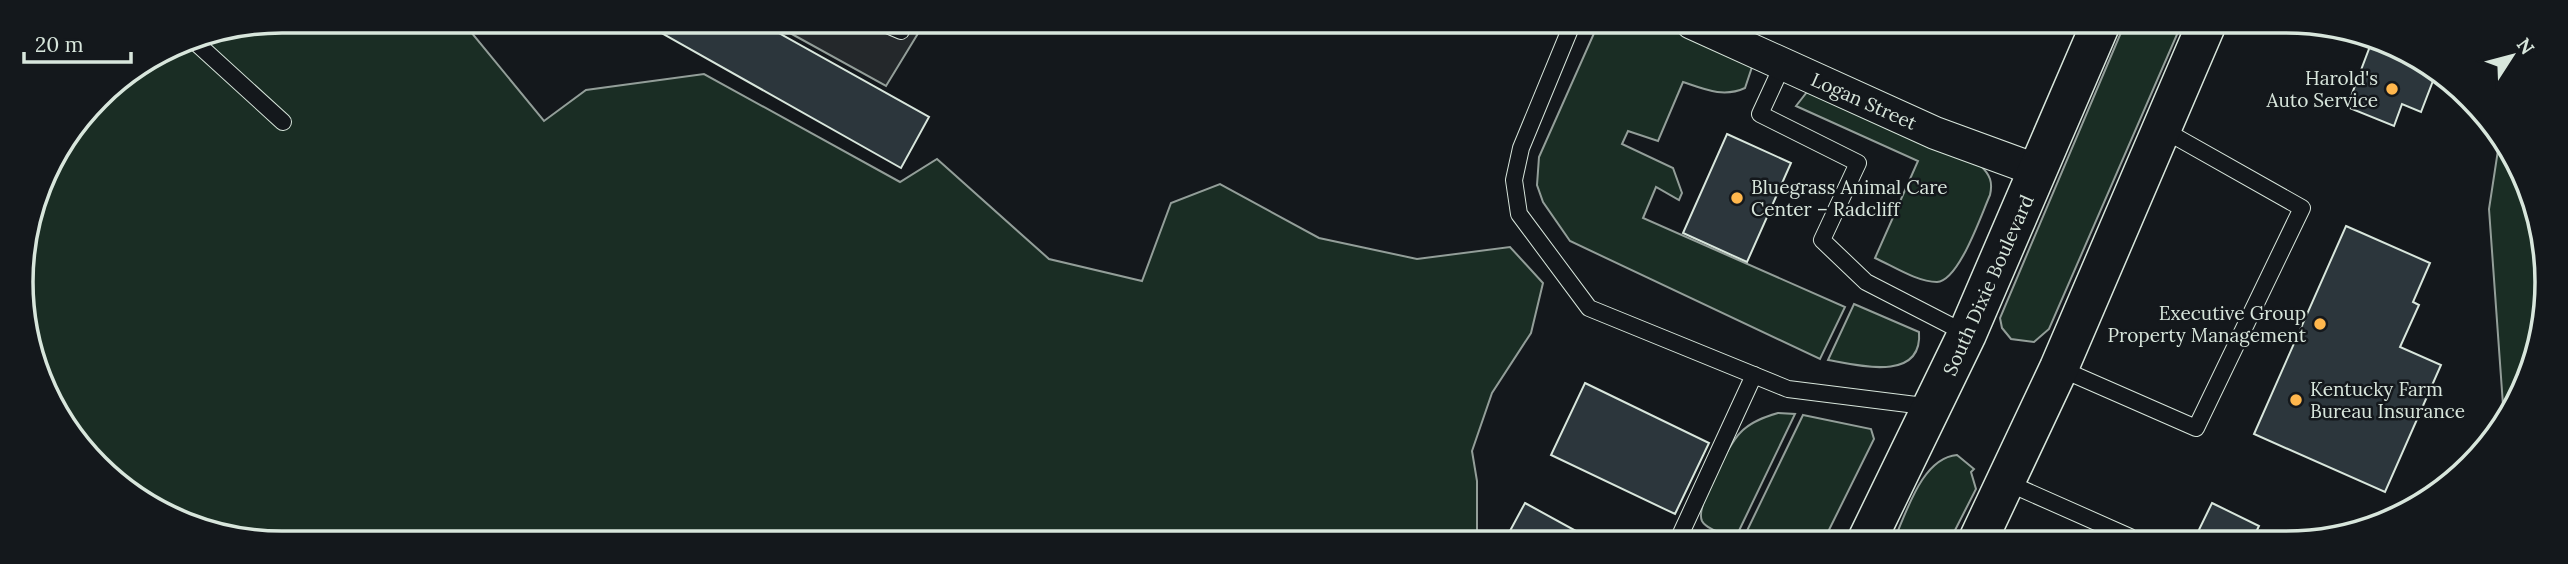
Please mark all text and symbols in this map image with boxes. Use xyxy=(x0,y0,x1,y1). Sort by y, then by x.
scale bar xyxy=(24,21,131,65)
north arrow xyxy=(2477,21,2547,91)
text: 20 m xyxy=(35,31,84,58)
text: N xyxy=(2512,33,2540,59)
place label: Harold's Auto Service xyxy=(2266,66,2378,112)
street label: Logan Street xyxy=(1808,67,1921,135)
marker: Harold's Auto Service xyxy=(2384,81,2400,97)
place label: Bluegrass Animal Care Center – Radcliff xyxy=(1751,175,1948,221)
marker: Bluegrass Animal Care Center – Radcliff xyxy=(1729,190,1745,206)
street label: South Dixie Boulevard xyxy=(1937,191,2039,379)
place label: Executive Group Property Management xyxy=(2108,301,2307,347)
marker: Executive Group Property Management xyxy=(2312,316,2328,332)
place label: Kentucky Farm Bureau Insurance xyxy=(2310,377,2465,423)
marker: Kentucky Farm Bureau Insurance xyxy=(2288,392,2304,408)

